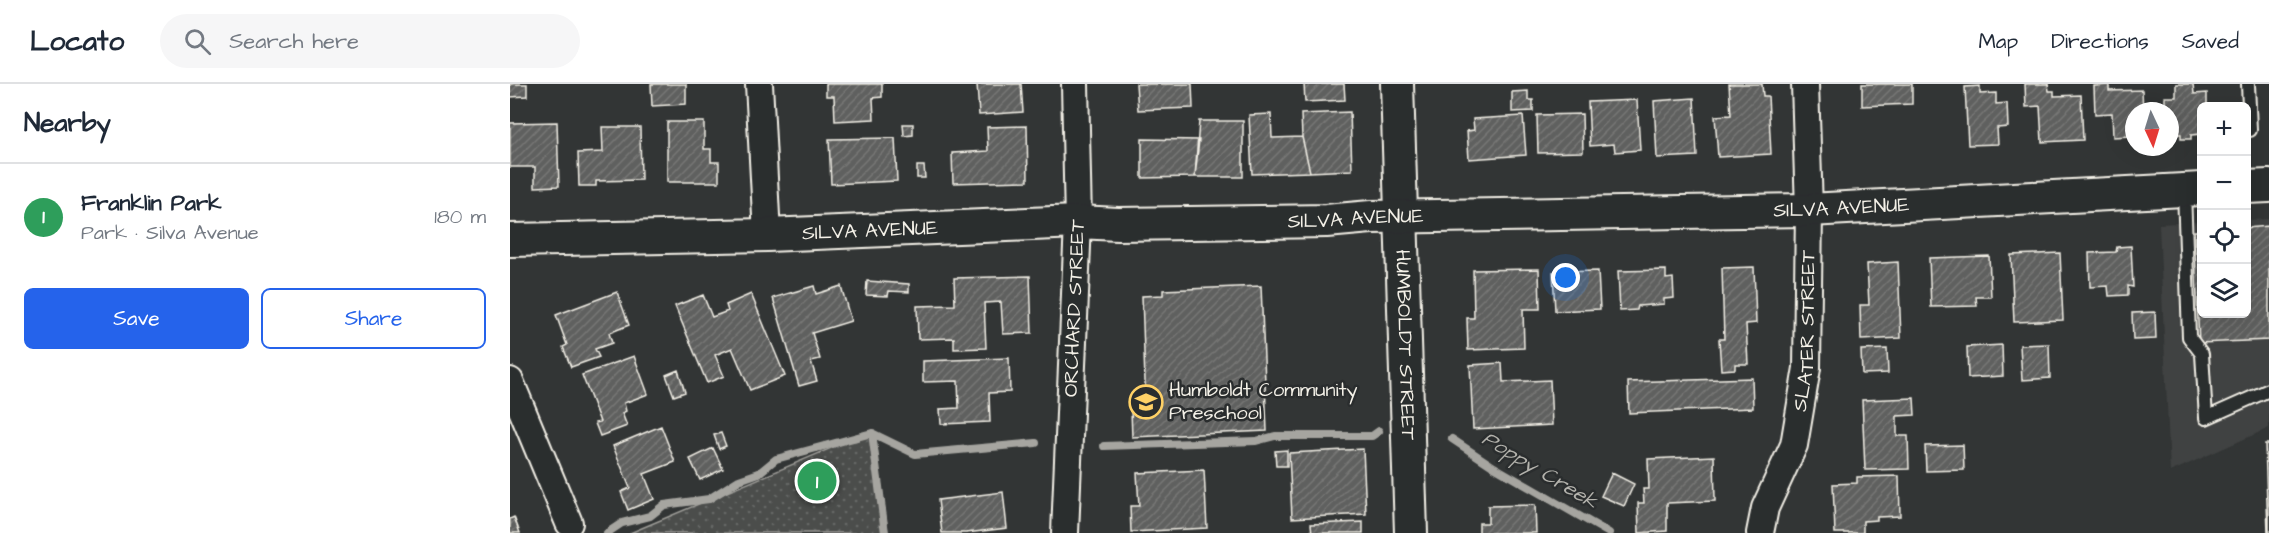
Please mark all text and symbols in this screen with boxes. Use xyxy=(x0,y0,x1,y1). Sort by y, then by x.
search box xyxy=(160,14,580,68)
text: Locato xyxy=(30,22,124,61)
icon: search xyxy=(181,25,214,58)
text: Search here xyxy=(229,26,359,57)
text: Map xyxy=(1978,27,2018,56)
text: Directions xyxy=(2051,27,2149,56)
text: Saved xyxy=(2182,27,2239,56)
north arrow xyxy=(2125,102,2179,156)
map controls xyxy=(2197,102,2251,318)
button: + xyxy=(2197,102,2251,156)
text: Nearby xyxy=(24,105,111,141)
button: − xyxy=(2197,156,2251,210)
text: Franklin Park xyxy=(81,188,222,219)
street label: SILVA AVENUE xyxy=(1773,191,1910,225)
street label: SILVA AVENUE xyxy=(1287,202,1424,236)
text: 1 xyxy=(42,203,45,231)
text: 180 m xyxy=(434,203,486,231)
button: locate xyxy=(2197,210,2251,264)
street label: SILVA AVENUE xyxy=(801,214,939,248)
street label: ORCHARD STREET xyxy=(1057,218,1092,398)
text: Park · Silva Avenue xyxy=(81,219,259,247)
street label: HUMBOLDT STREET xyxy=(1388,249,1422,441)
street label: SLATER STREET xyxy=(1786,249,1822,414)
your location xyxy=(1551,263,1580,292)
button: layers xyxy=(2197,264,2251,318)
button: Save xyxy=(24,288,249,349)
button: Share xyxy=(261,288,486,349)
place label: Humboldt Community Preschool xyxy=(1169,376,1358,427)
school or university icon: Humboldt Community Preschool xyxy=(1128,384,1164,420)
water label: Poppy Creek xyxy=(1476,424,1604,517)
pin: 1 xyxy=(798,458,836,504)

